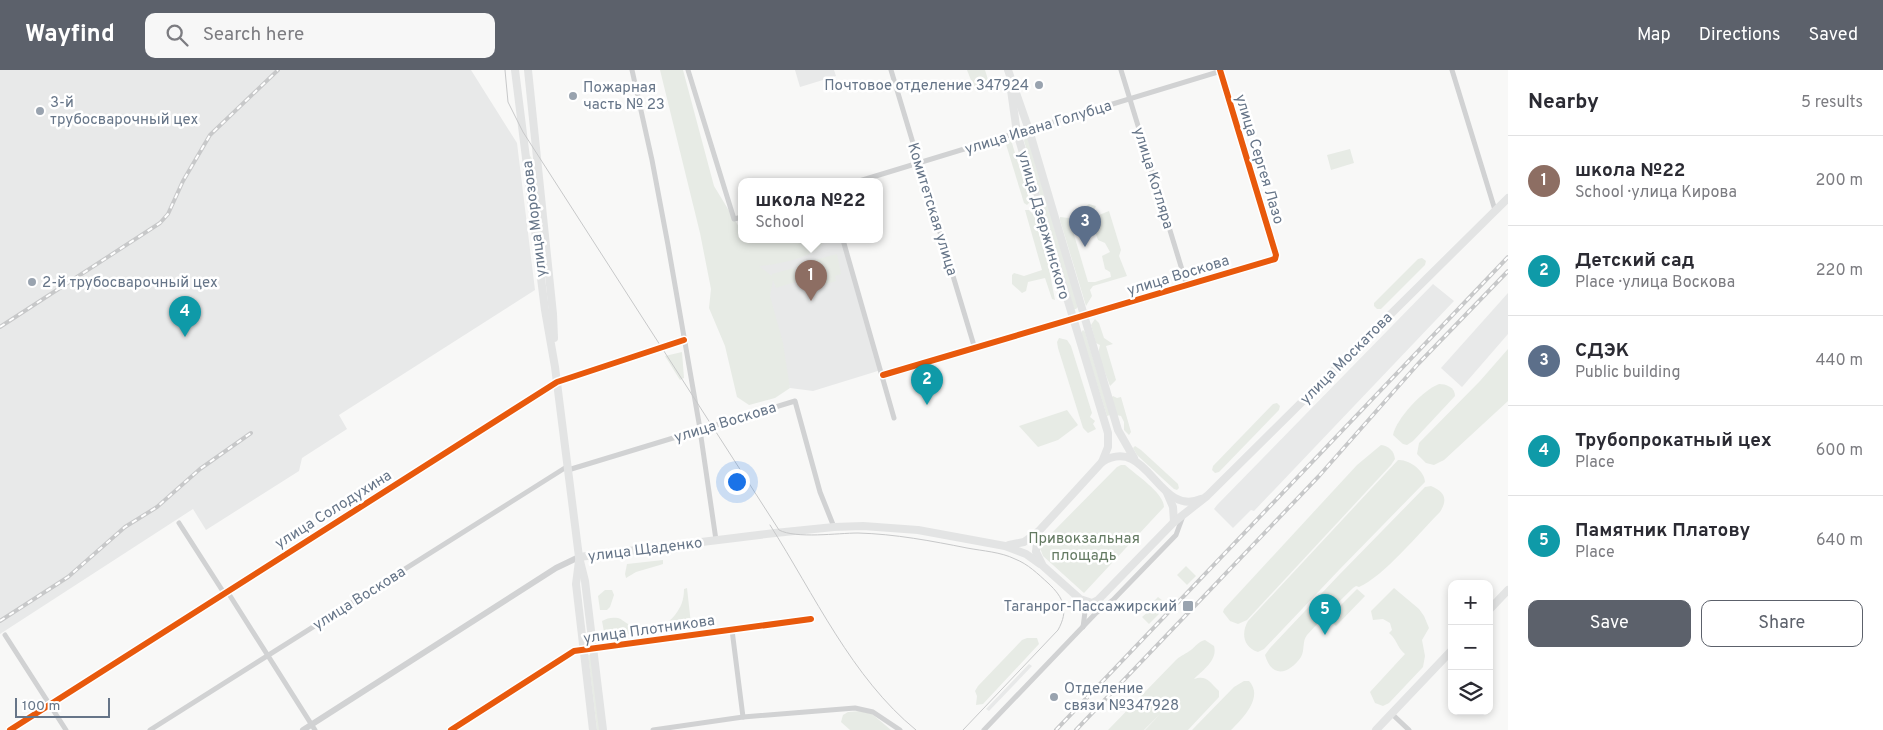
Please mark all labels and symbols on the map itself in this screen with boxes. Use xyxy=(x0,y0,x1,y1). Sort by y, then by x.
place label: Почтовое отделение 347924 xyxy=(824,77,1029,96)
place label: Пожарная часть № 23 xyxy=(583,79,665,115)
marker: Почтовое отделение 347924 xyxy=(1033,79,1045,91)
marker: Пожарная часть № 23 xyxy=(567,90,579,102)
street label: улица Сергея Лазо xyxy=(1230,92,1287,227)
place label: 3-й трубосварочный цех xyxy=(50,94,199,130)
street label: улица Ивана Голубца xyxy=(963,97,1114,160)
marker: 3-й трубосварочный цех xyxy=(34,105,46,117)
street label: улица Котляра xyxy=(1128,125,1177,232)
street label: Комитетская улица xyxy=(902,141,961,278)
street label: улица Дзержинского xyxy=(1012,149,1073,302)
street label: улица Морозова xyxy=(519,160,552,278)
pin: 3 xyxy=(1069,206,1101,247)
street label: улица Воскова xyxy=(1125,252,1232,301)
pin: 1 xyxy=(795,260,827,301)
place label: 2-й трубосварочный цех xyxy=(42,274,218,293)
marker: 2-й трубосварочный цех xyxy=(26,276,38,288)
pin: 4 xyxy=(169,296,201,337)
street label: улица Москатова xyxy=(1297,309,1397,409)
pin: 2 xyxy=(911,364,943,405)
street label: улица Воскова xyxy=(672,399,779,448)
street label: улица Солодухина xyxy=(272,467,396,554)
your location xyxy=(724,469,750,495)
park label: Привокзальная площадь xyxy=(1028,530,1140,566)
street label: улица Щаденко xyxy=(587,534,703,567)
street label: улица Воскова xyxy=(310,563,410,635)
pin: 5 xyxy=(1309,594,1341,635)
place label: Таганрог-Пассажирский xyxy=(1003,598,1177,617)
marker: Таганрог-Пассажирский xyxy=(1181,599,1195,613)
street label: улица Плотникова xyxy=(582,612,716,649)
place label: Отделение связи №347928 xyxy=(1064,680,1179,716)
marker: Отделение связи №347928 xyxy=(1048,691,1060,703)
scale bar xyxy=(15,695,110,718)

